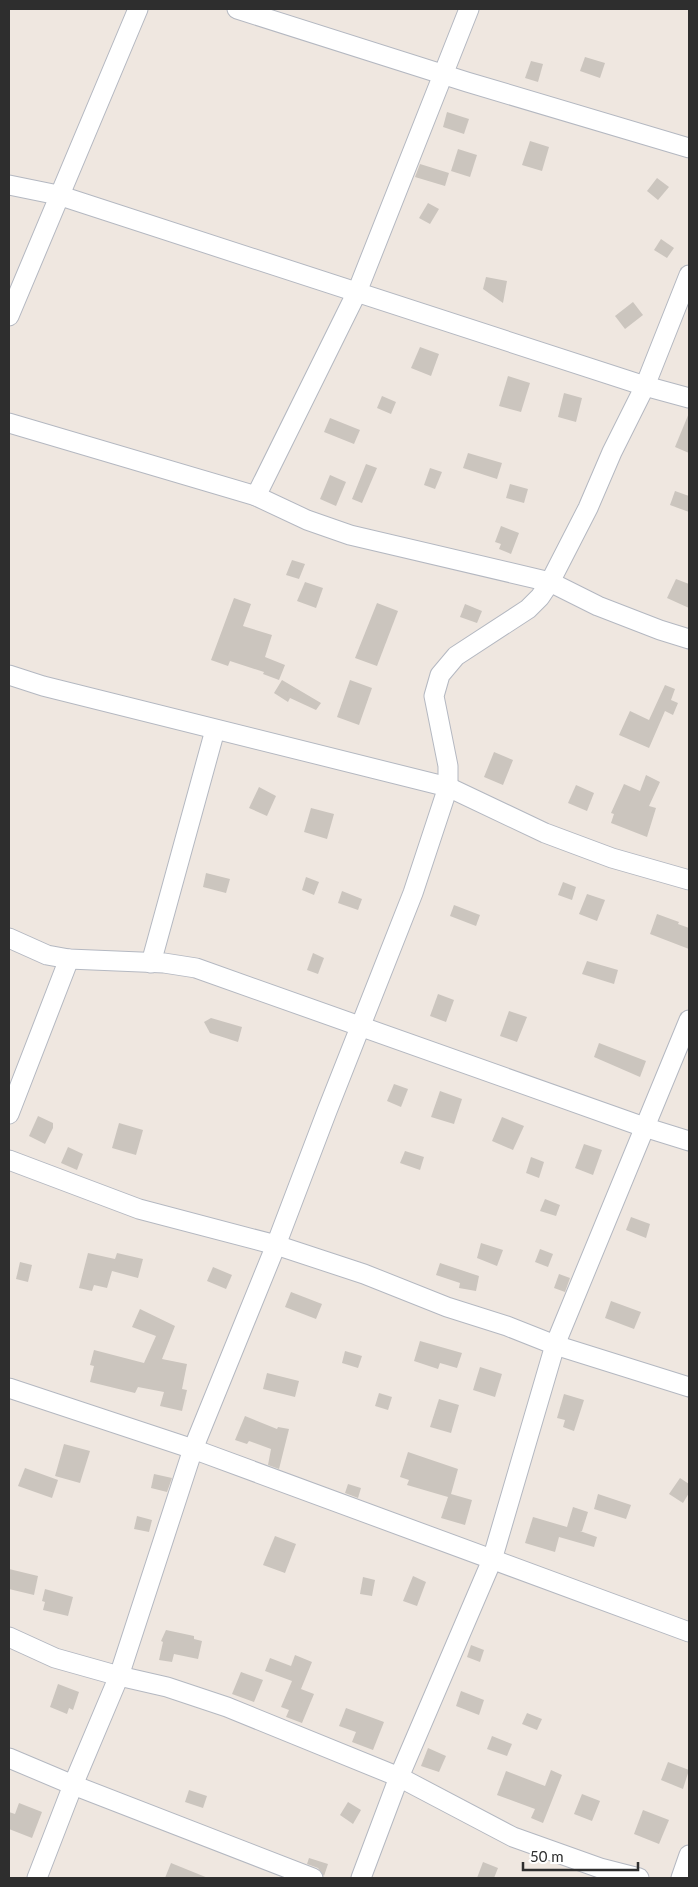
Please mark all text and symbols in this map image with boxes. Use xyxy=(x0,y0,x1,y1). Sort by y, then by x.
scale bar xyxy=(523,1840,638,1872)
text: 50 m xyxy=(530,1847,564,1865)

